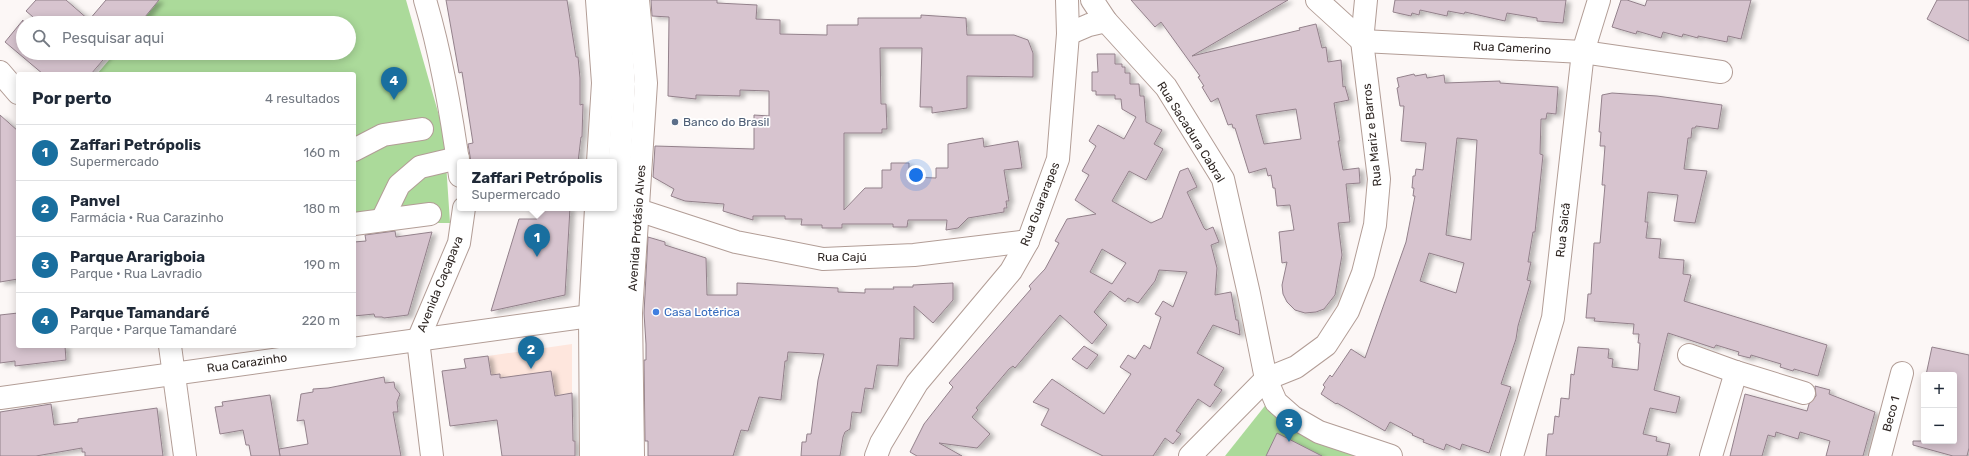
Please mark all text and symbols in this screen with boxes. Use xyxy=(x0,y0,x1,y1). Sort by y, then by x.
search box xyxy=(16,16,356,60)
icon: search xyxy=(30,27,52,49)
text: Pesquisar aqui xyxy=(62,29,164,47)
street label: Rua Camerino xyxy=(1473,39,1552,57)
pin: 4 xyxy=(381,67,407,100)
street label: Rua Sacadura Cabral xyxy=(1154,79,1228,185)
street label: Rua Mariz e Barros xyxy=(1360,83,1384,187)
text: Por perto xyxy=(32,88,112,108)
text: 4 resultados xyxy=(265,91,340,106)
place label: Banco do Brasil xyxy=(683,115,769,129)
marker: Banco do Brasil xyxy=(670,117,680,127)
text: Zaffari Petrópolis xyxy=(70,136,201,154)
text: 1 xyxy=(42,145,48,160)
text: 160 m xyxy=(304,145,340,160)
text: Supermercado xyxy=(70,154,159,169)
popup xyxy=(457,159,617,211)
street label: Rua Guararapes xyxy=(1018,160,1062,248)
street label: Avenida Protásio Alves xyxy=(626,164,648,292)
your location xyxy=(906,165,926,185)
text: Zaffari Petrópolis xyxy=(471,169,603,187)
text: Supermercado xyxy=(471,187,561,202)
text: Panvel xyxy=(70,192,120,210)
text: 2 xyxy=(41,201,49,216)
text: 180 m xyxy=(303,201,340,216)
street label: Rua Saicã xyxy=(1553,202,1573,258)
text: Farmácia · Rua Carazinho xyxy=(70,210,224,225)
pin: 1 xyxy=(524,224,550,257)
street label: Avenida Caçapava xyxy=(414,234,466,334)
text: Parque Ararigboia xyxy=(70,248,205,266)
street label: Rua Cajú xyxy=(817,250,867,264)
text: 3 xyxy=(41,257,49,272)
text: 190 m xyxy=(304,257,340,272)
text: Parque · Rua Lavradio xyxy=(70,266,202,281)
text: Parque Tamandaré xyxy=(70,304,210,322)
place label: Casa Lotérica xyxy=(664,305,740,319)
marker: Casa Lotérica xyxy=(651,307,661,317)
text: 4 xyxy=(41,313,49,328)
text: 220 m xyxy=(302,313,340,328)
text: Parque · Parque Tamandaré xyxy=(70,322,237,337)
pin: 2 xyxy=(518,336,544,369)
street label: Rua Carazinho xyxy=(206,350,288,376)
map controls xyxy=(1921,372,1957,444)
button: + xyxy=(1921,372,1957,408)
street label: Beco 1 xyxy=(1880,395,1902,433)
button: − xyxy=(1921,408,1957,444)
pin: 3 xyxy=(1276,409,1302,442)

